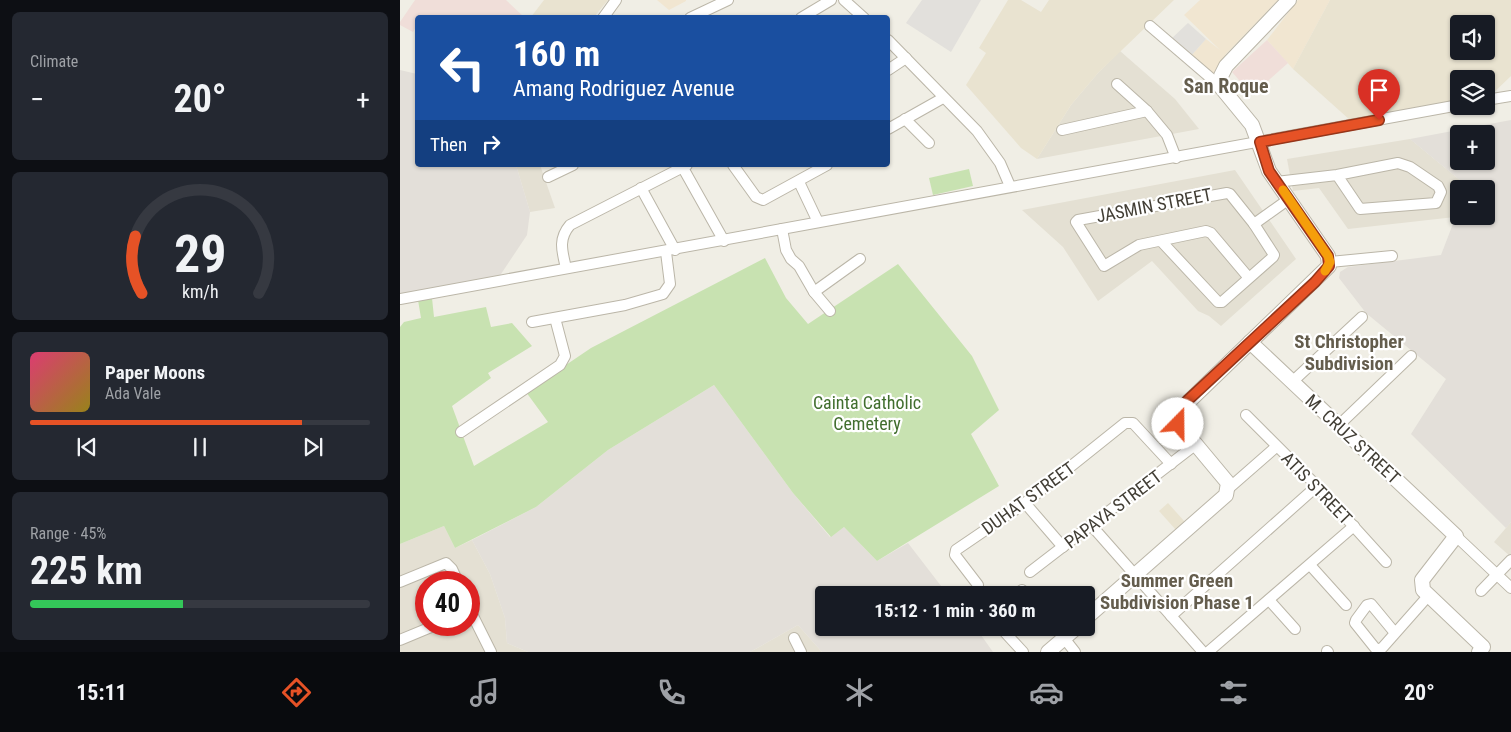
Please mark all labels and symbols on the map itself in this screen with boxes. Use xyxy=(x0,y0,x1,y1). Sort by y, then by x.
pin xyxy=(1358,69,1400,120)
district label: San Roque xyxy=(1183,74,1269,98)
street label: JASMIN STREET xyxy=(1094,184,1214,226)
district label: St Christopher Subdivision xyxy=(1294,330,1404,375)
street label: M. CRUZ STREET xyxy=(1301,390,1405,488)
park label: Cainta Catholic Cemetery xyxy=(813,392,921,434)
position arrow xyxy=(1151,397,1203,449)
street label: ATIS STREET xyxy=(1277,448,1357,528)
street label: DUHAT STREET xyxy=(977,457,1079,539)
street label: PAPAYA STREET xyxy=(1060,466,1166,552)
district label: Summer Green Subdivision Phase 1 xyxy=(1100,569,1254,614)
speed limit sign: 40 xyxy=(415,571,480,636)

